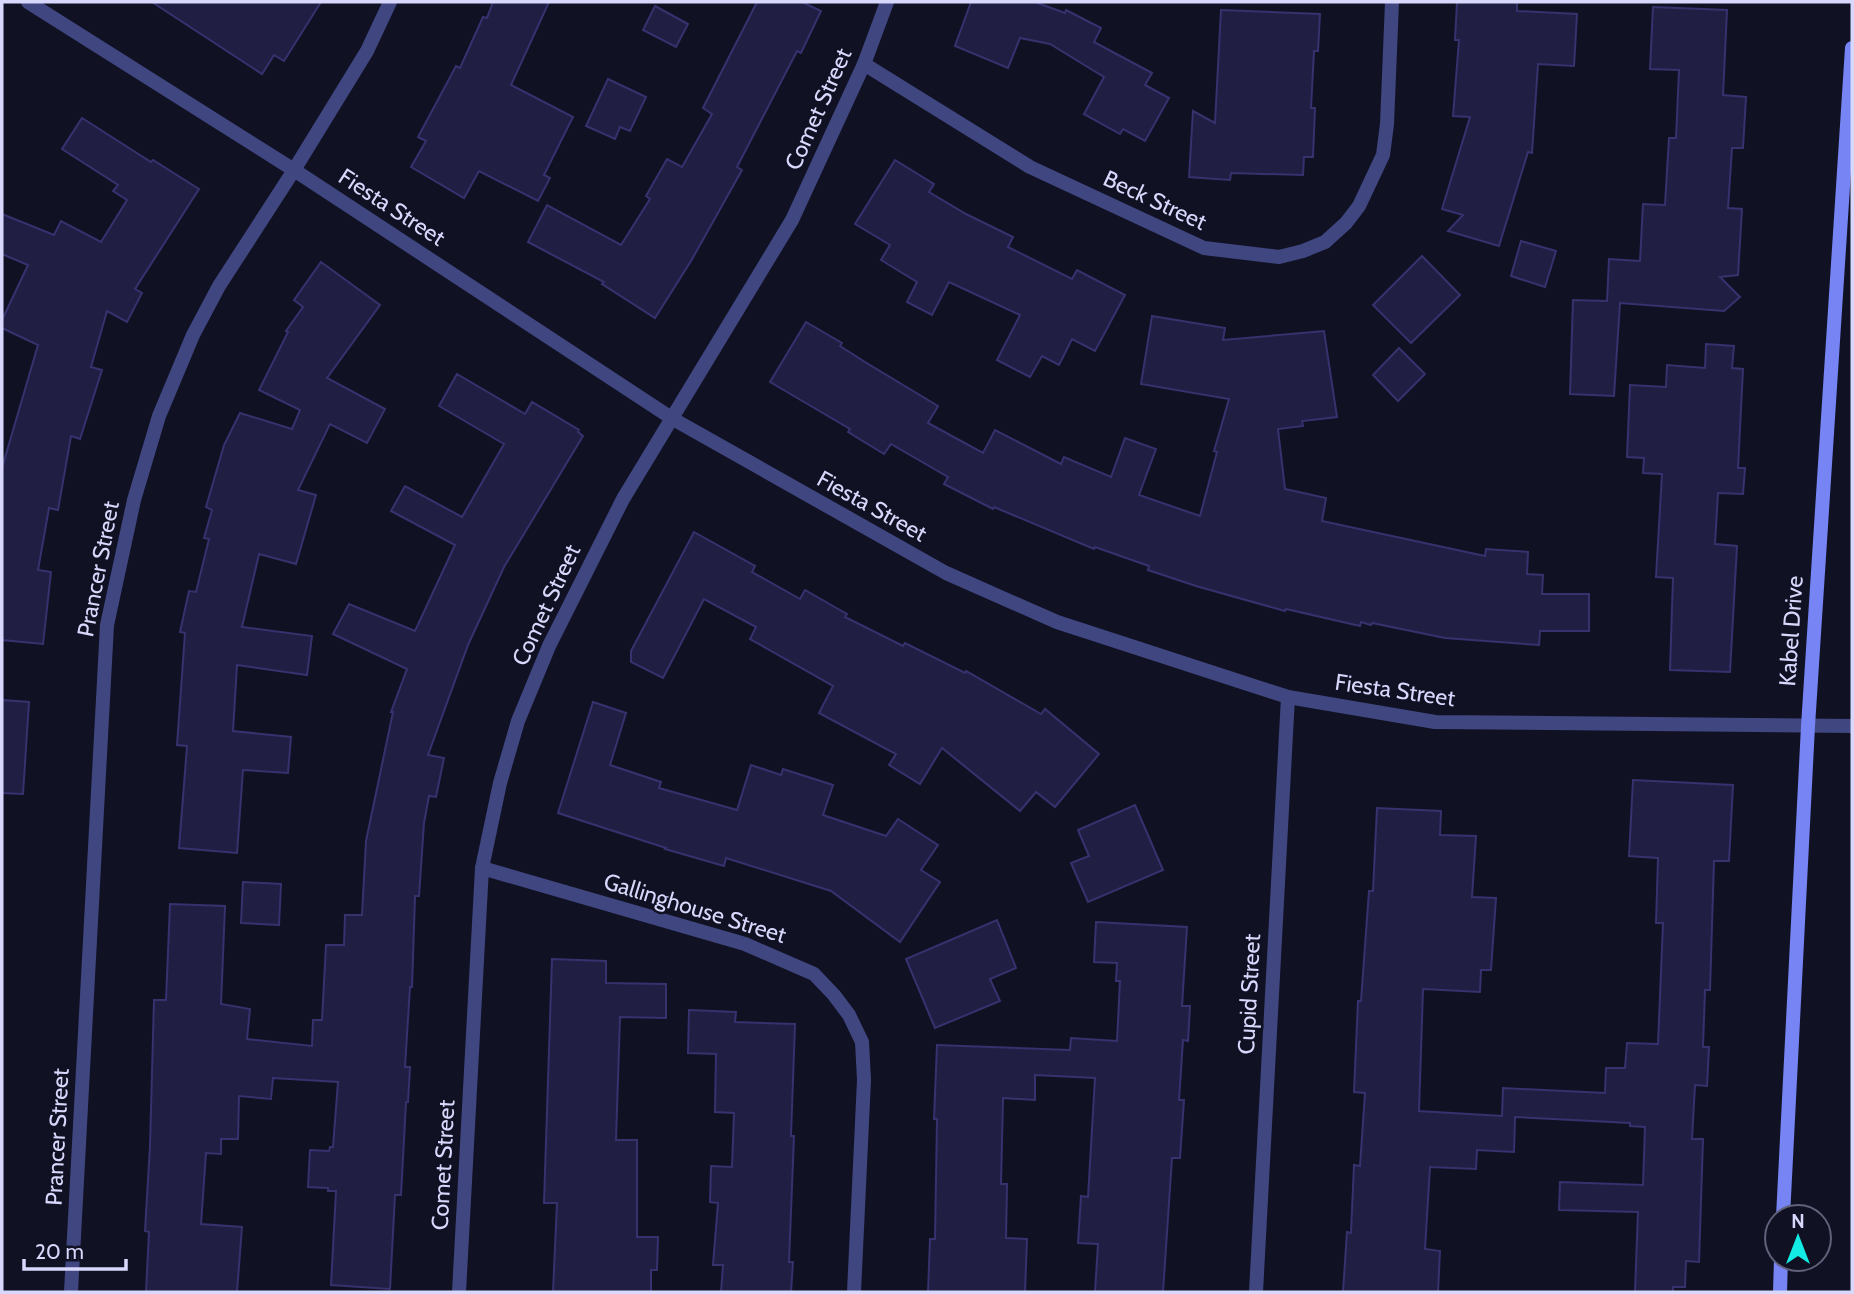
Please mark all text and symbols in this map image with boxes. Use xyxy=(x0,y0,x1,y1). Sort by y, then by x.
street label: Comet Street xyxy=(779,43,857,174)
street label: Fiesta Street xyxy=(334,162,451,252)
street label: Beck Street xyxy=(1099,164,1211,236)
street label: Fiesta Street xyxy=(812,464,932,548)
street label: Prancer Street xyxy=(71,499,125,639)
street label: Comet Street xyxy=(506,540,586,670)
street label: Kabel Drive xyxy=(1773,575,1809,687)
street label: Fiesta Street xyxy=(1333,668,1457,712)
street label: Gallinghouse Street xyxy=(600,867,790,949)
street label: Cupid Street xyxy=(1232,933,1266,1055)
street label: Prancer Street xyxy=(39,1067,75,1206)
street label: Comet Street xyxy=(426,1099,460,1231)
north arrow xyxy=(1763,1203,1833,1273)
text: N xyxy=(1791,1210,1805,1233)
scale bar xyxy=(24,1228,126,1272)
text: 20 m xyxy=(35,1239,84,1264)

